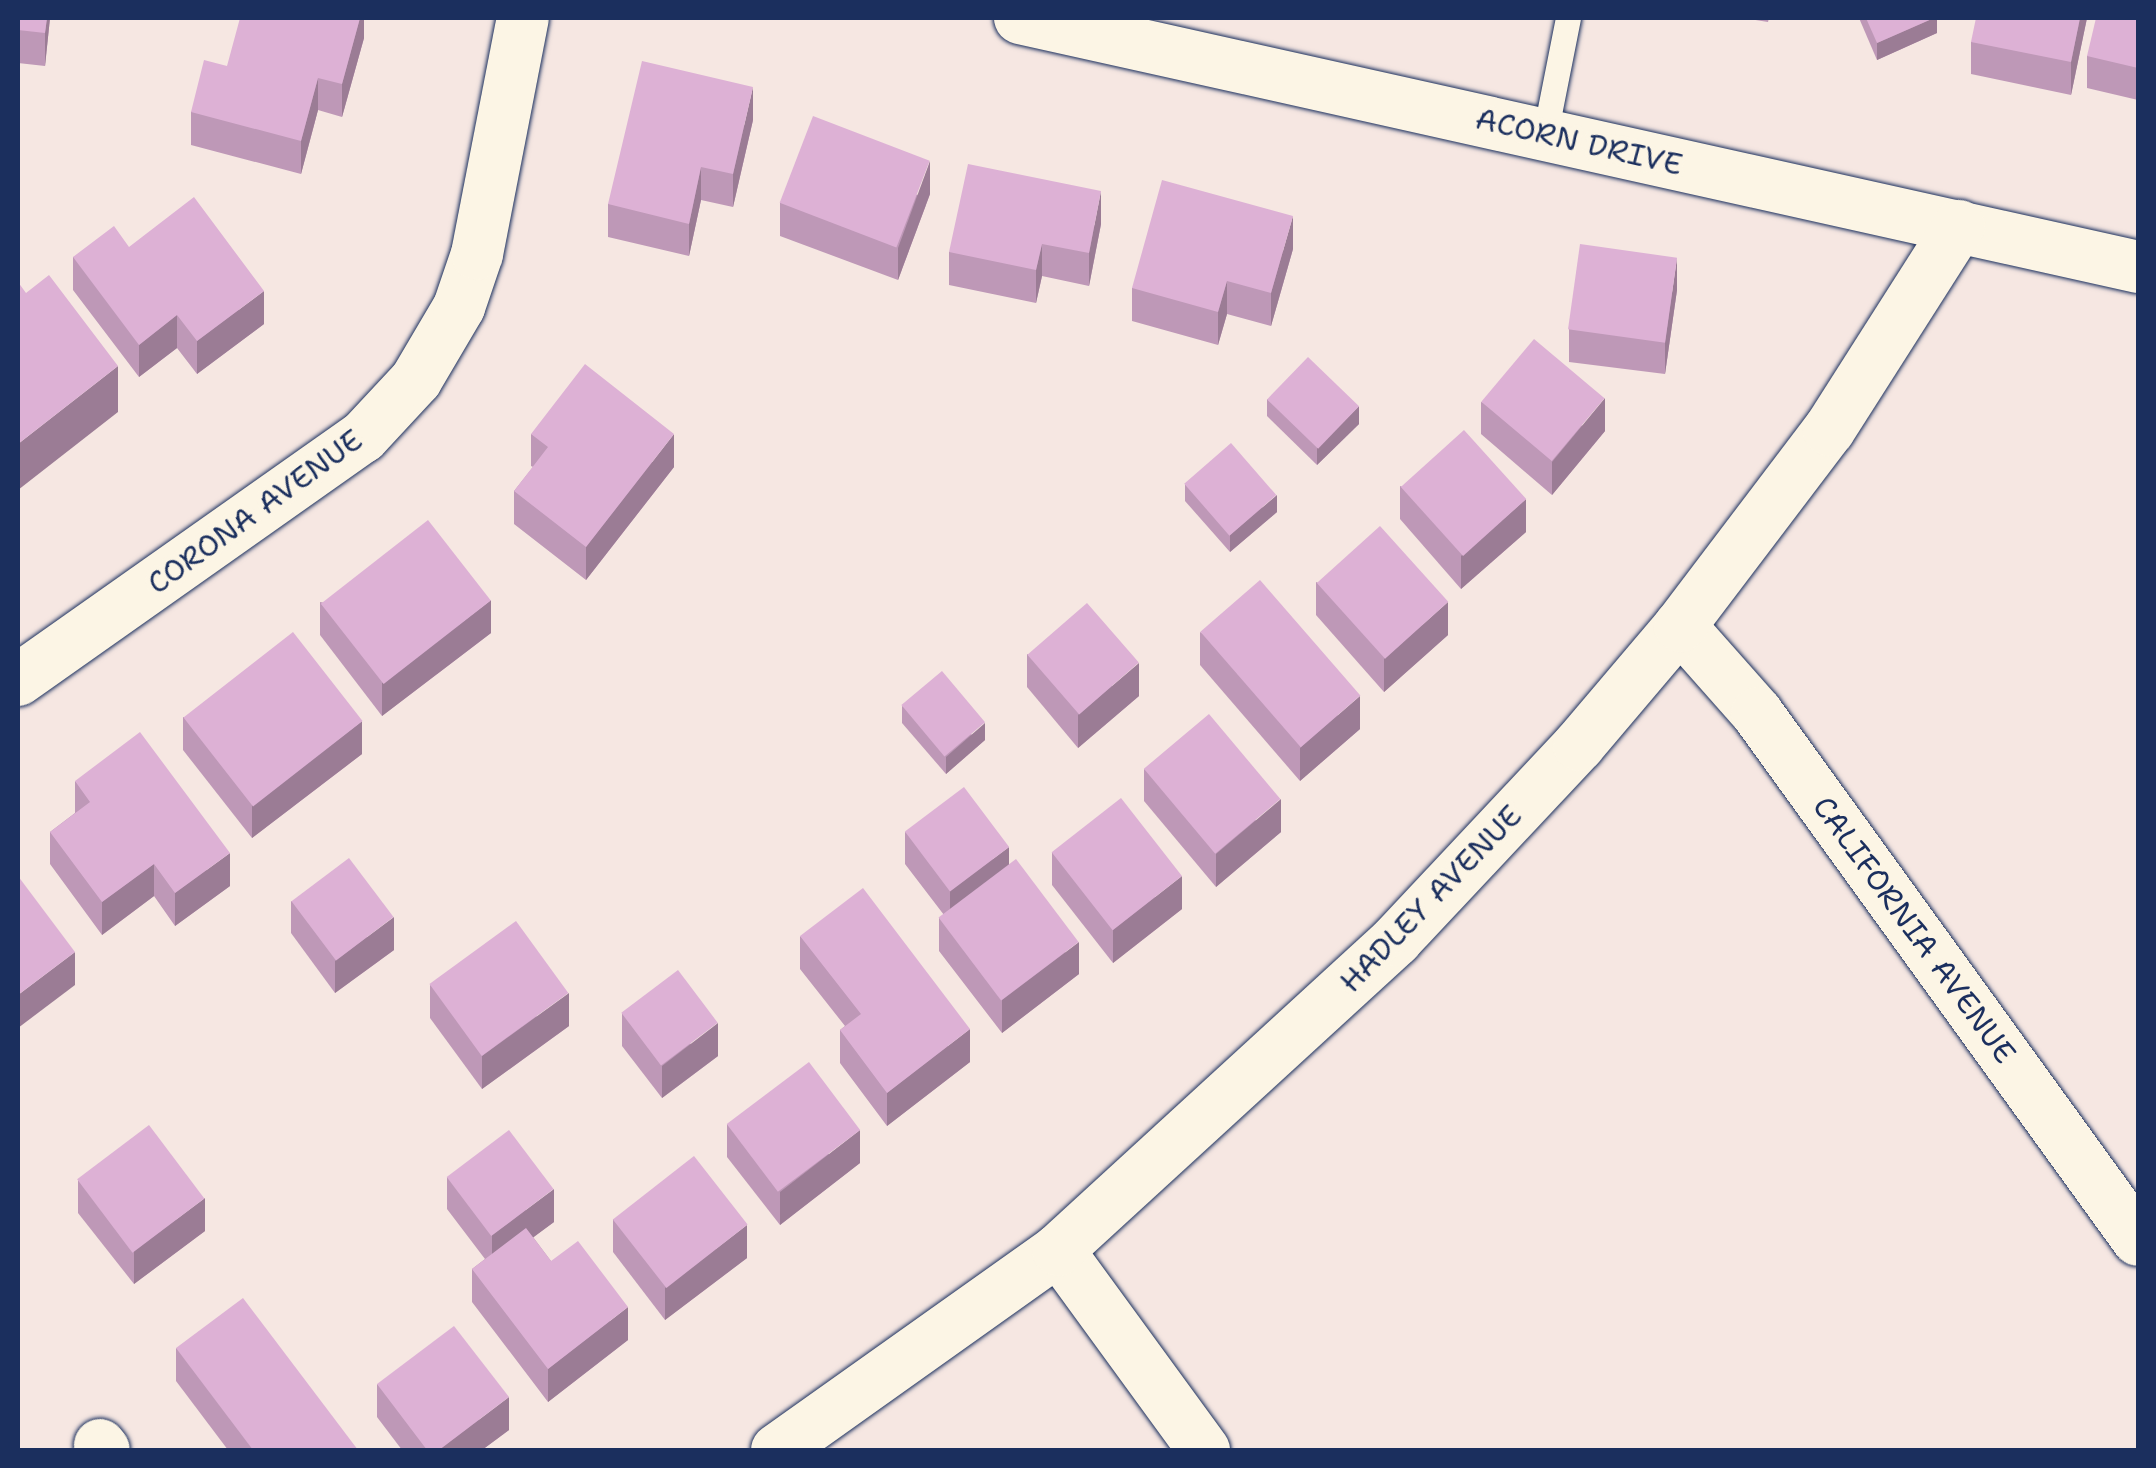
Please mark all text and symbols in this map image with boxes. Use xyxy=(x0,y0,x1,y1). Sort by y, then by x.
street label: ACORN DRIVE xyxy=(1472,101,1686,183)
street label: CORONA AVENUE xyxy=(141,422,369,602)
street label: CALIFORNIA AVENUE xyxy=(1805,789,2023,1071)
street label: HADLEY AVENUE xyxy=(1333,798,1529,1000)

